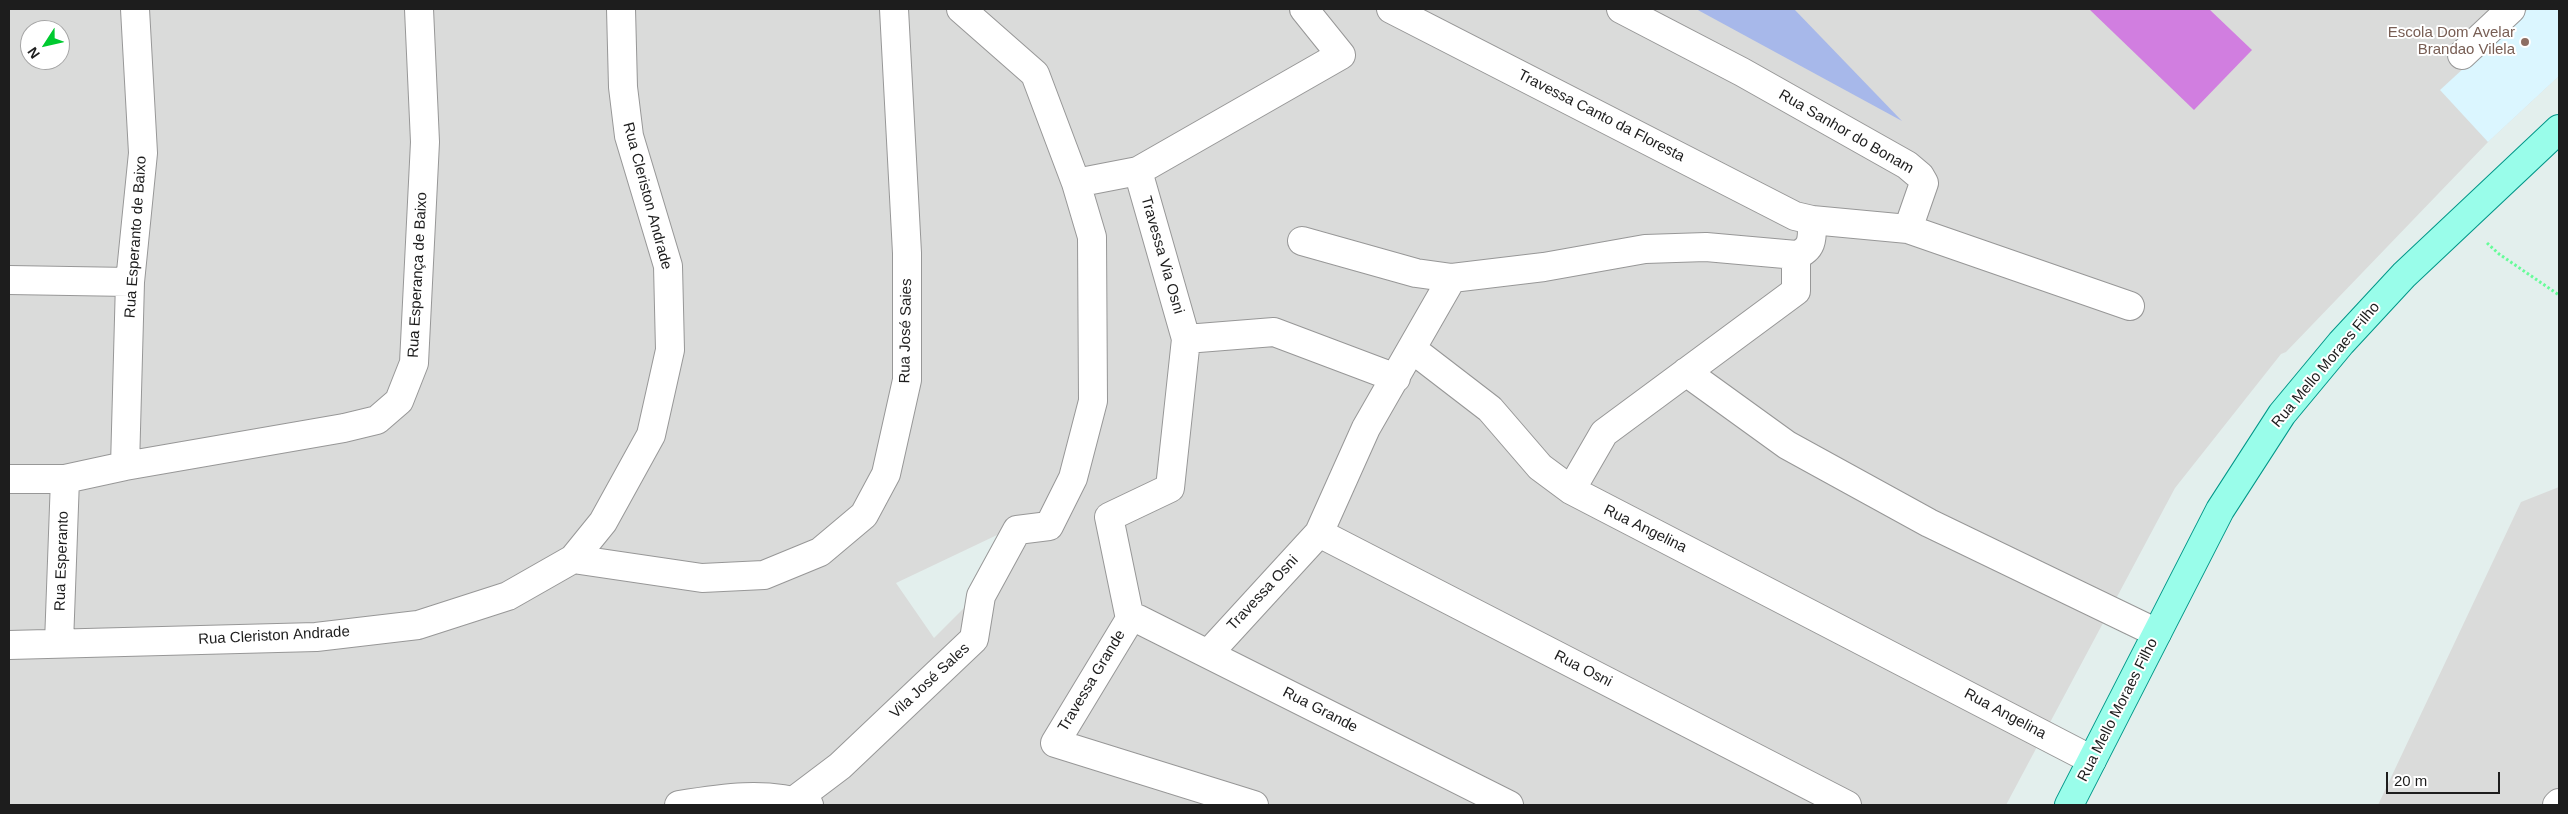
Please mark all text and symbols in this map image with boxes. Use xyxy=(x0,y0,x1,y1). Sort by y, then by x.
north arrow xyxy=(20,20,70,70)
place label: Escola Dom Avelar Brandao Vilela xyxy=(2388,24,2515,59)
marker: Escola Dom Avelar Brandao Vilela xyxy=(2519,36,2531,48)
text: N xyxy=(24,44,43,62)
street label: Travessa Canto da Floresta xyxy=(1515,66,1687,166)
street label: Rua Sanhor do Bonam xyxy=(1775,86,1917,178)
street label: Rua Cleriston Andrade xyxy=(619,120,675,272)
street label: Rua Esperanto de Baixo xyxy=(121,155,151,319)
street label: Rua Esperança de Baixo xyxy=(405,192,431,358)
street label: Travessa Via Osni xyxy=(1137,194,1187,316)
street label: Rua José Saies xyxy=(896,278,916,384)
street label: Rua Mello Moraes Filho xyxy=(2268,299,2384,431)
street label: Rua Angelina xyxy=(1601,501,1689,557)
street label: Rua Esperanto xyxy=(51,511,73,611)
street label: Travessa Osni xyxy=(1224,552,1302,634)
street label: Rua Cleriston Andrade xyxy=(198,623,350,649)
street label: Travessa Grande xyxy=(1055,627,1129,735)
street label: Rua Mello Moraes Filho xyxy=(2074,635,2162,785)
street label: Vila José Sales xyxy=(886,640,974,722)
street label: Rua Osni xyxy=(1551,647,1615,691)
street label: Rua Grande xyxy=(1280,683,1360,737)
street label: Rua Angelina xyxy=(1961,685,2049,743)
scale bar xyxy=(2388,762,2502,794)
text: 20 m xyxy=(2394,772,2427,789)

